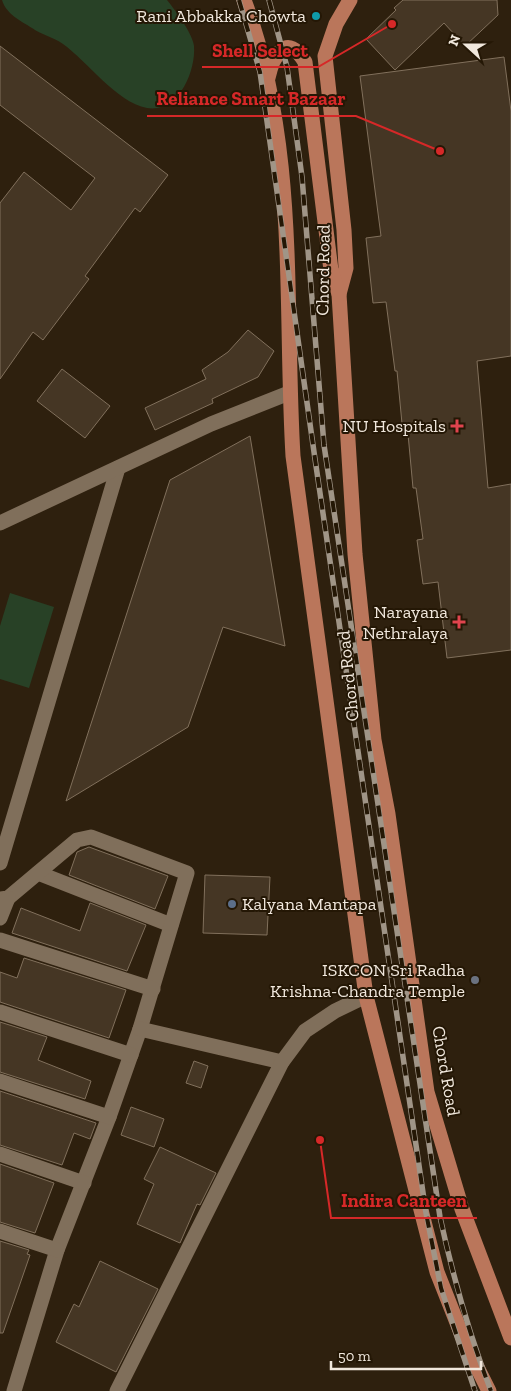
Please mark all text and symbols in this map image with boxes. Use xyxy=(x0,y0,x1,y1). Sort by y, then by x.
place label: Rani Abbakka Chowta xyxy=(136,5,306,27)
marker: Rani Abbakka Chowta xyxy=(310,10,322,22)
north arrow xyxy=(441,20,491,70)
text: N xyxy=(444,32,464,49)
callout: Shell Select xyxy=(202,33,318,67)
text: Shell Select xyxy=(212,39,308,62)
callout: Reliance Smart Bazaar xyxy=(147,82,356,116)
text: Reliance Smart Bazaar xyxy=(156,87,346,110)
street label: Chord Road xyxy=(311,224,335,316)
place label: NU Hospitals xyxy=(342,415,446,437)
marker: NU Hospitals xyxy=(450,419,464,433)
place label: Narayana Nethralaya xyxy=(363,601,448,644)
marker: Narayana Nethralaya xyxy=(452,615,466,629)
street label: Chord Road xyxy=(332,629,364,722)
place label: Kalyana Mantapa xyxy=(242,893,377,915)
marker: Kalyana Mantapa xyxy=(226,898,238,910)
place label: ISKCON Sri Radha Krishna-Chandra Temple xyxy=(270,959,465,1002)
marker: ISKCON Sri Radha Krishna-Chandra Temple xyxy=(469,974,481,986)
street label: Chord Road xyxy=(427,1024,465,1118)
callout: Indira Canteen xyxy=(331,1184,477,1218)
text: Indira Canteen xyxy=(341,1189,468,1212)
scale bar xyxy=(331,1338,481,1370)
text: 50 m xyxy=(338,1347,371,1365)

